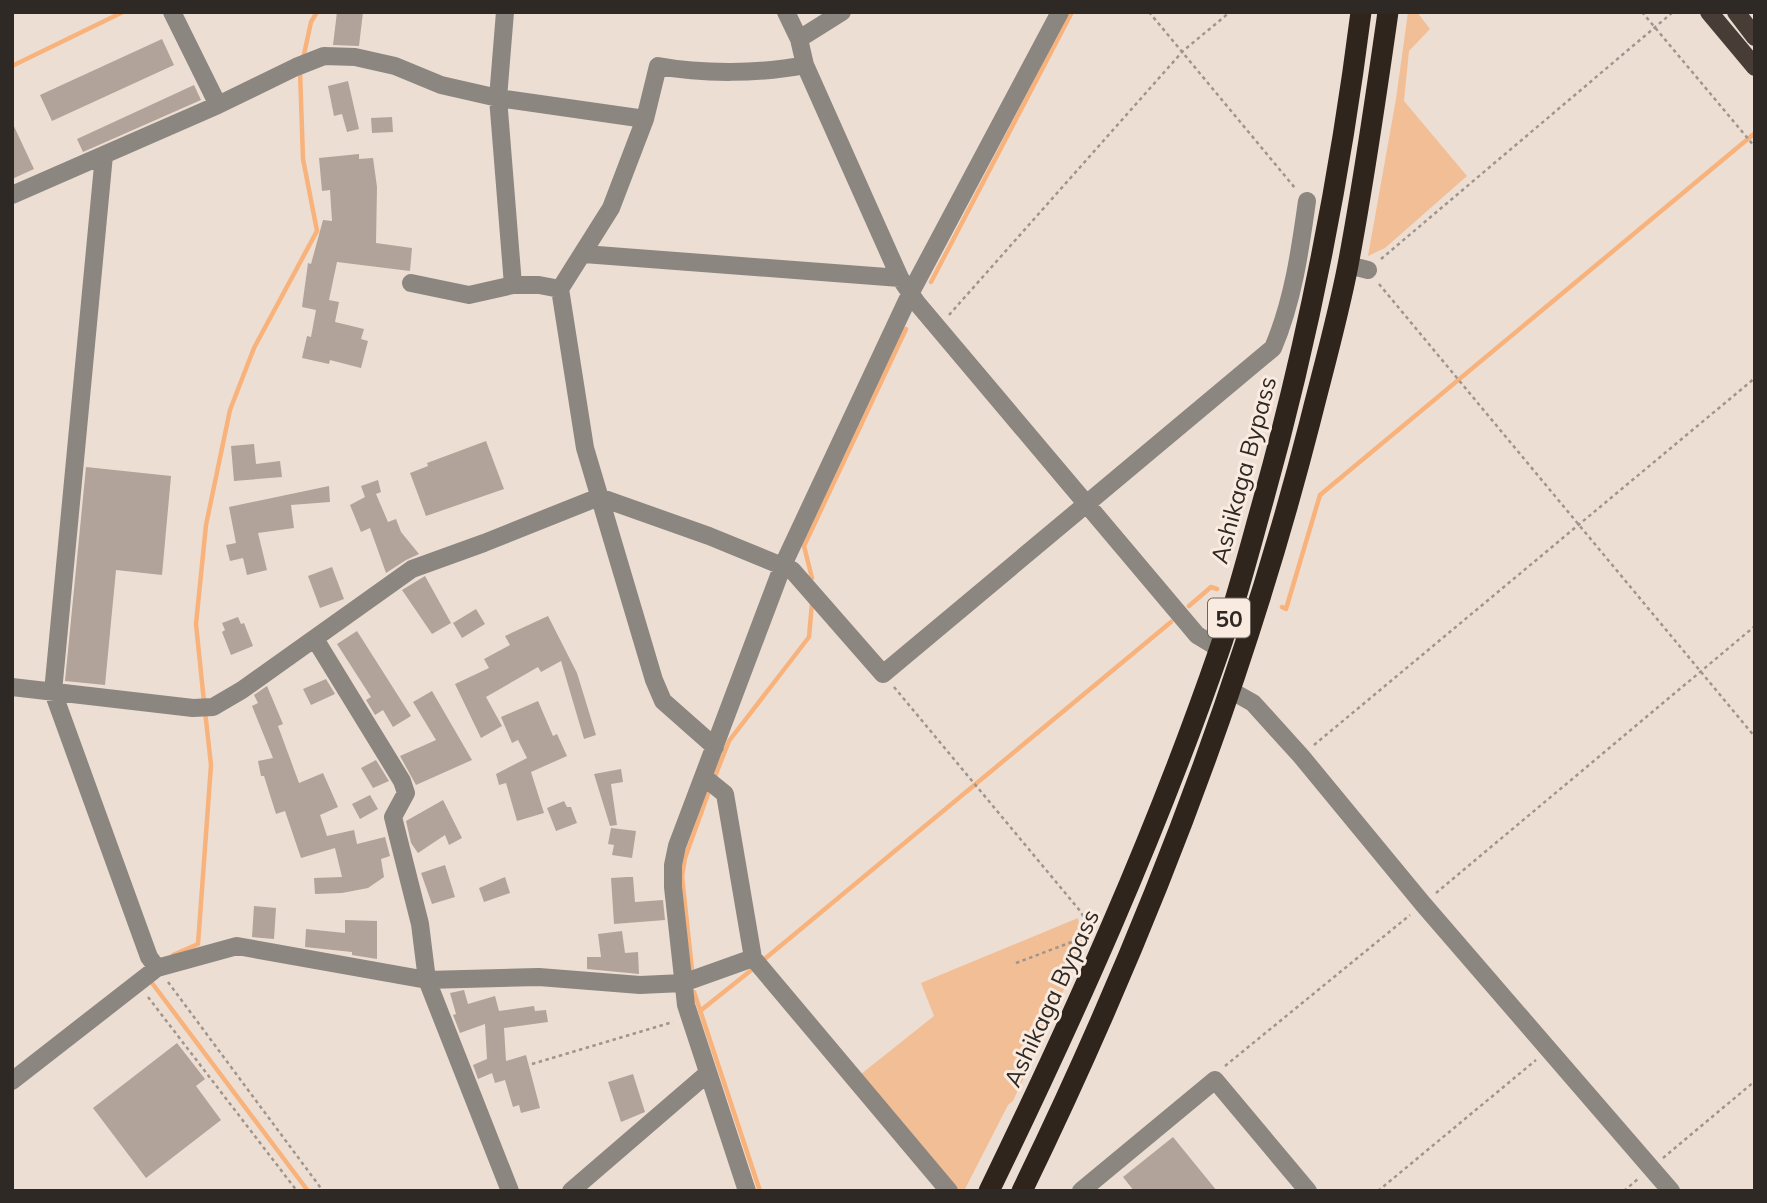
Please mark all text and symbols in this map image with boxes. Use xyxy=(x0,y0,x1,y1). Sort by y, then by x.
street label: Ashikaga Bypass xyxy=(1204,373,1282,567)
road number: 50 xyxy=(1208,598,1250,638)
street label: Ashikaga Bypass xyxy=(997,904,1105,1092)

